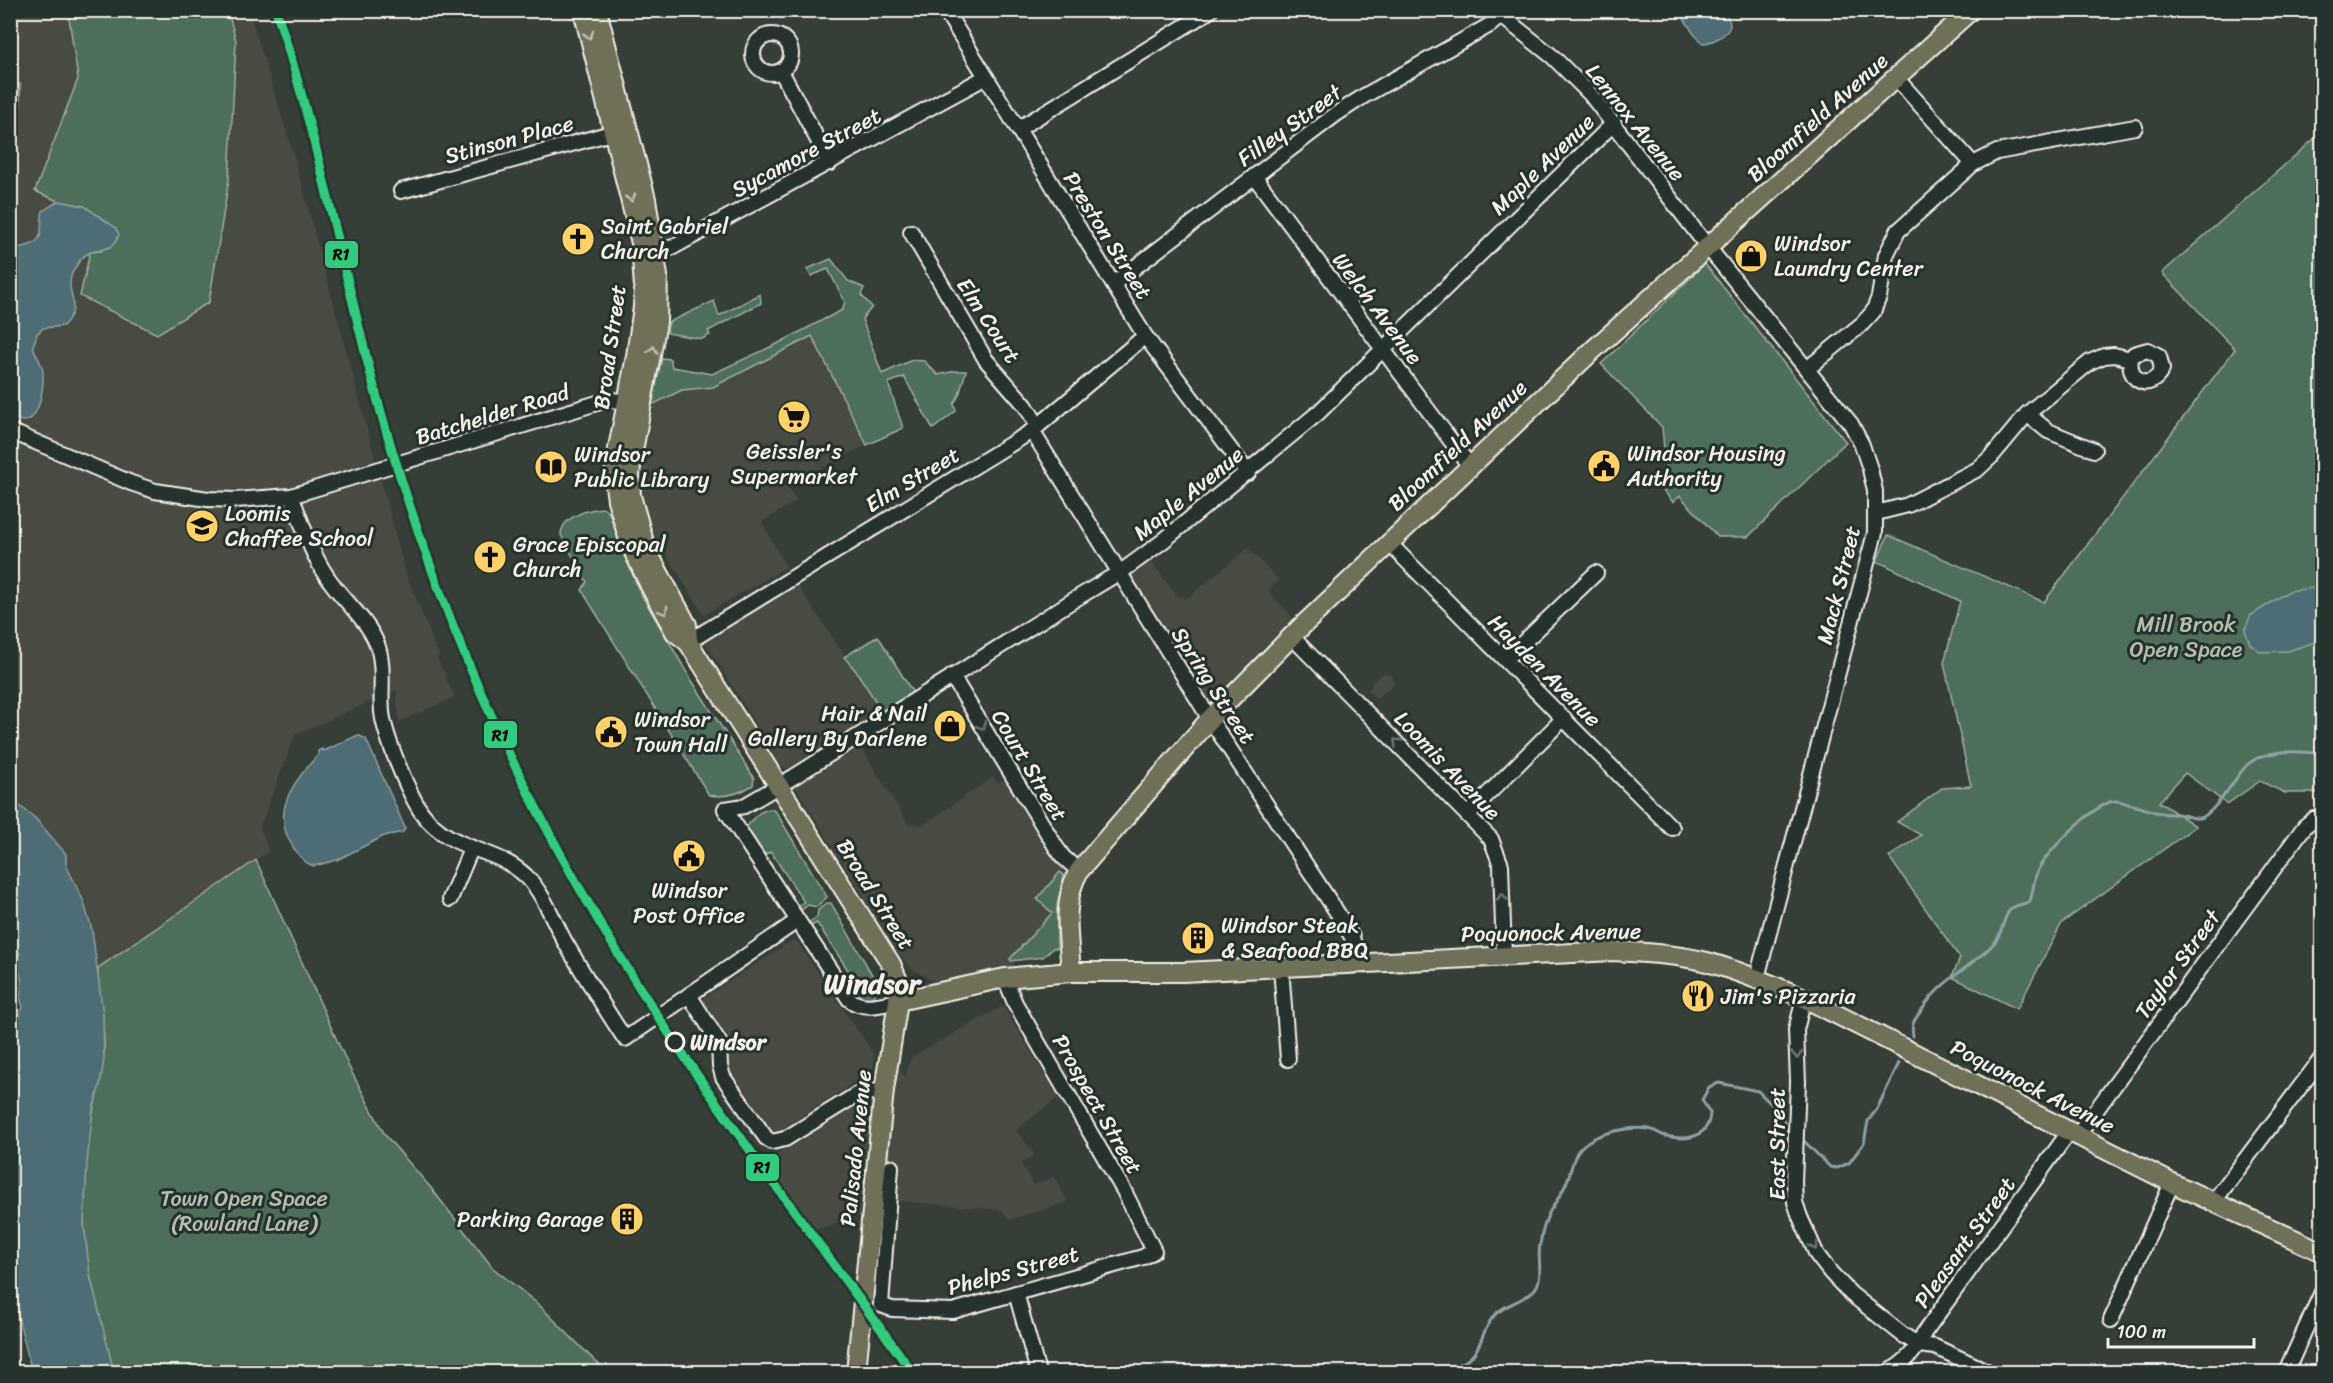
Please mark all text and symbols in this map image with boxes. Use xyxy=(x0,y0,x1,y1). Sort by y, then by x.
one-way arrow xyxy=(582,30,595,40)
street label: Bloomfield Avenue xyxy=(1737,42,1898,192)
street label: Lennox Avenue xyxy=(1575,54,1696,190)
street label: Filley Street xyxy=(1228,73,1351,177)
street label: Sycamore Street xyxy=(724,96,889,208)
street label: Stinson Place xyxy=(440,104,578,175)
street label: Maple Avenue xyxy=(1481,104,1604,225)
street label: Preston Street xyxy=(1053,163,1163,308)
one-way arrow xyxy=(623,193,636,203)
place label: Saint Gabriel Church xyxy=(601,207,729,271)
church icon: Saint Gabriel Church xyxy=(560,221,596,257)
place label: Windsor Laundry Center xyxy=(1774,224,1925,288)
shop icon: Windsor Laundry Center xyxy=(1733,238,1769,274)
line badge: R1 xyxy=(324,240,359,269)
text: R1 xyxy=(332,240,349,269)
street label: Welch Avenue xyxy=(1322,243,1433,373)
street label: Elm Court xyxy=(946,269,1031,372)
street label: Broad Street xyxy=(581,282,638,412)
one-way arrow xyxy=(646,345,659,355)
street label: Bloomfield Avenue xyxy=(1378,369,1537,521)
street label: Batchelder Road xyxy=(411,372,575,456)
supermarket icon: Geissler's Supermarket xyxy=(776,399,812,435)
place label: Geissler's Supermarket xyxy=(731,432,858,496)
place label: Windsor Housing Authority xyxy=(1626,434,1786,498)
place label: Windsor Public Library xyxy=(574,435,710,499)
street label: Elm Street xyxy=(857,435,968,523)
street label: Maple Avenue xyxy=(1124,436,1253,551)
public building icon: Windsor Housing Authority xyxy=(1586,448,1622,484)
library icon: Windsor Public Library xyxy=(533,449,569,485)
place label: Loomis Chaffee School xyxy=(225,494,374,558)
school or university icon: Loomis Chaffee School xyxy=(184,508,220,544)
street label: Mack Street xyxy=(1805,521,1872,649)
place label: Grace Episcopal Church xyxy=(513,525,667,589)
church icon: Grace Episcopal Church xyxy=(472,539,508,575)
street label: Hayden Avenue xyxy=(1478,604,1611,737)
one-way arrow xyxy=(657,605,668,615)
park label: Mill Brook Open Space xyxy=(2130,605,2243,669)
street label: Spring Street xyxy=(1161,618,1267,752)
place label: Hair & Nail Gallery By Darlene xyxy=(748,694,928,758)
place label: Windsor Town Hall xyxy=(634,700,728,764)
street label: Loomis Avenue xyxy=(1384,701,1511,830)
street label: Court Street xyxy=(981,702,1079,829)
shop icon: Hair & Nail Gallery By Darlene xyxy=(932,708,968,744)
public building icon: Windsor Town Hall xyxy=(593,714,629,750)
line badge: R1 xyxy=(483,720,518,749)
one-way arrow xyxy=(975,720,987,730)
text: R1 xyxy=(491,721,508,750)
one-way arrow xyxy=(1394,739,1405,750)
street label: Broad Street xyxy=(826,831,926,958)
public building icon: Windsor Post Office xyxy=(671,838,707,874)
place label: Windsor Post Office xyxy=(633,871,745,935)
one-way arrow xyxy=(1496,893,1508,902)
street label: Taylor Street xyxy=(2124,900,2231,1028)
place label: Windsor Steak & Seafood BBQ xyxy=(1221,906,1368,970)
street label: Poquonock Avenue xyxy=(1461,911,1642,954)
building icon: Windsor Steak & Seafood BBQ xyxy=(1180,920,1216,956)
district label: Windsor xyxy=(824,959,923,1008)
place label: Jim's Pizzaria xyxy=(1720,977,1856,1016)
restaurant icon: Jim's Pizzaria xyxy=(1680,978,1716,1014)
place label: Windsor xyxy=(690,1023,768,1062)
street label: Prospect Street xyxy=(1041,1027,1154,1182)
street label: Poquonock Avenue xyxy=(1944,1028,2122,1145)
marker: Windsor xyxy=(665,1032,685,1052)
one-way arrow xyxy=(1791,1051,1804,1060)
street label: Palisado Avenue xyxy=(828,1068,883,1228)
street label: East Street xyxy=(1758,1087,1797,1200)
line badge: R1 xyxy=(745,1153,780,1182)
text: R1 xyxy=(753,1153,770,1182)
street label: Pleasant Street xyxy=(1903,1168,2026,1316)
park label: Town Open Space (Rowland Lane) xyxy=(160,1179,328,1243)
place label: Parking Garage xyxy=(457,1200,604,1239)
building icon: Parking Garage xyxy=(609,1201,645,1237)
street label: Phelps Street xyxy=(943,1234,1084,1307)
one-way arrow xyxy=(1806,1240,1818,1251)
scale bar xyxy=(2108,1311,2254,1349)
text: 100 m xyxy=(2117,1316,2166,1348)

